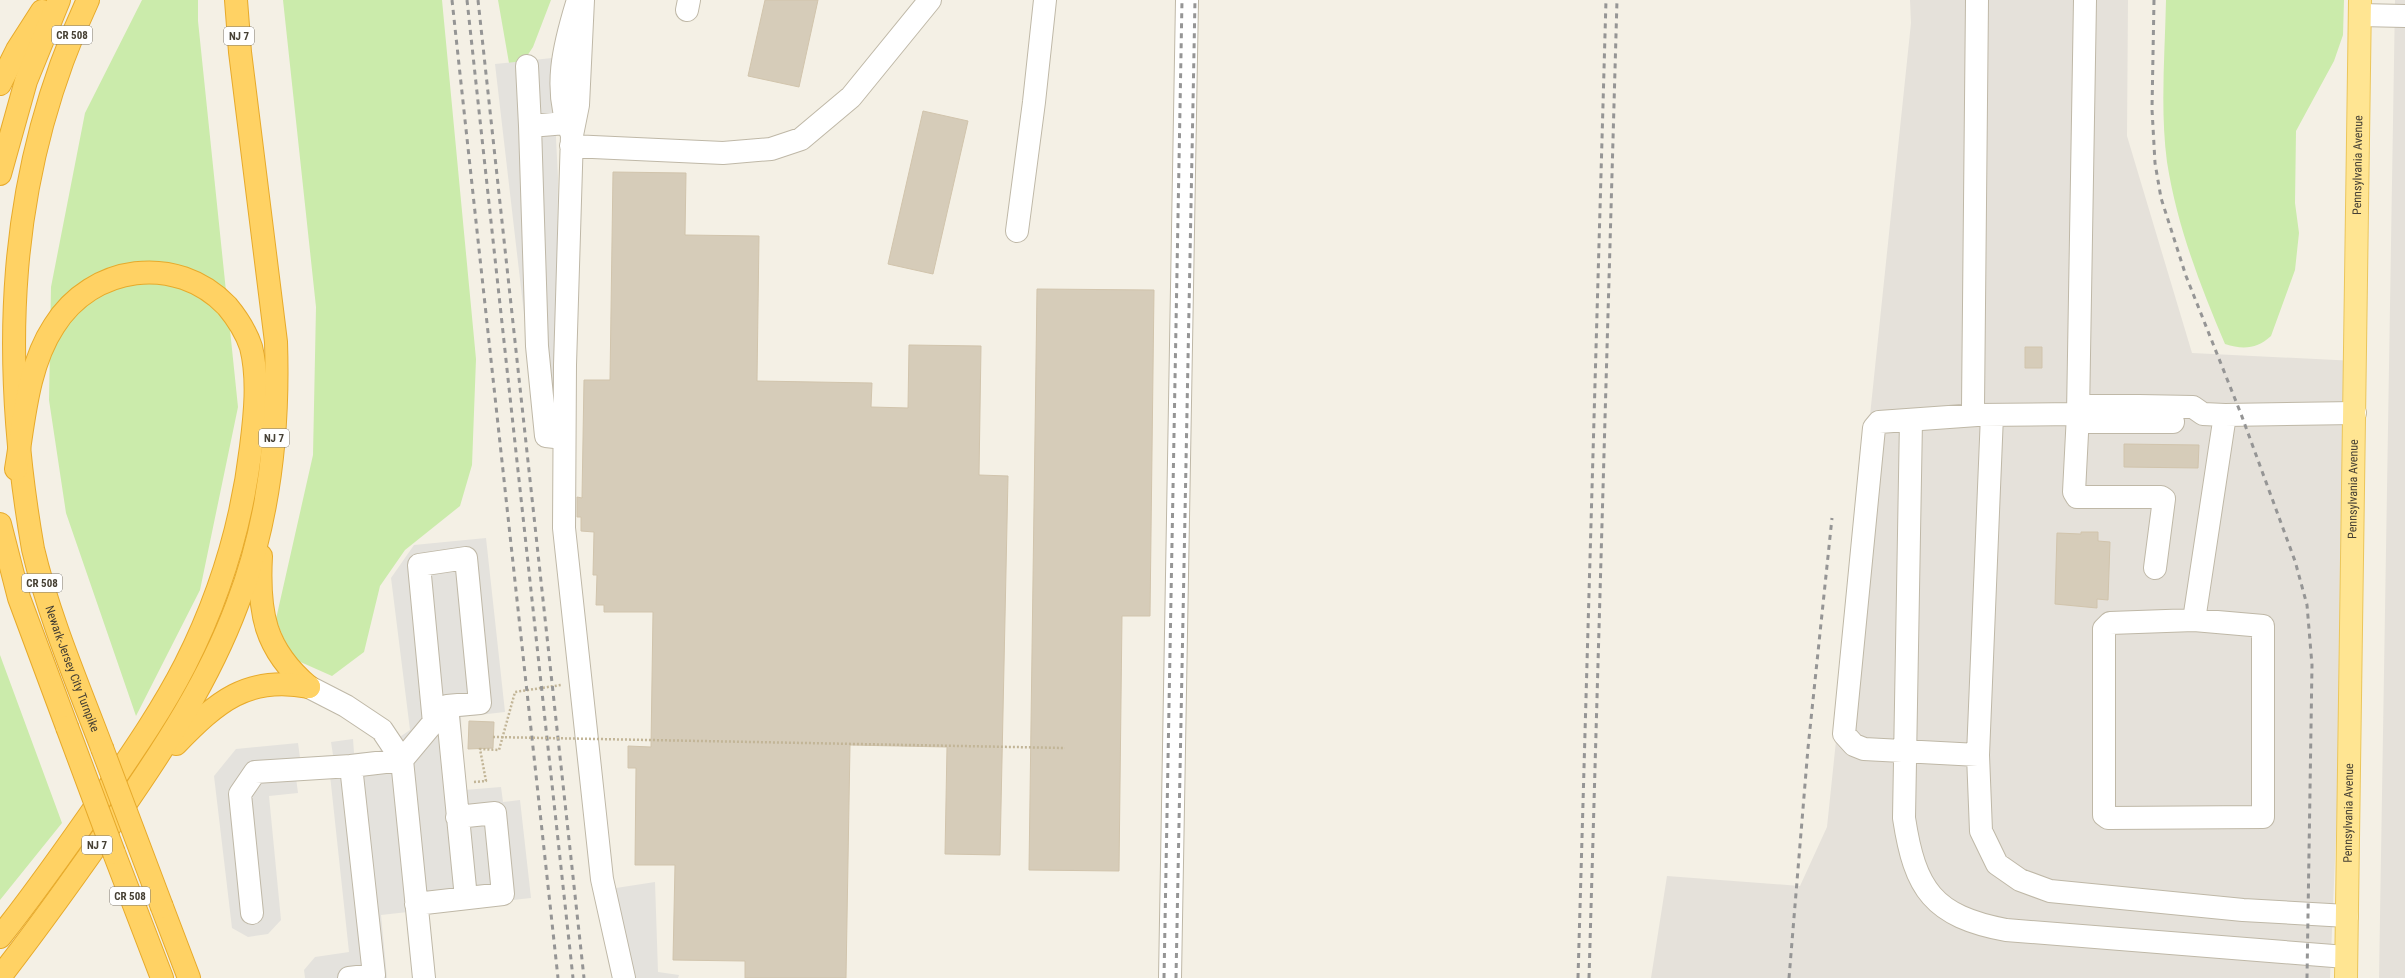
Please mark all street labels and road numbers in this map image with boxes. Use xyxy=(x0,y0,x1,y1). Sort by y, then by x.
road number: CR 508 xyxy=(52,26,92,44)
road number: NJ 7 xyxy=(224,27,254,45)
street label: Pennsylvania Avenue xyxy=(2350,115,2365,215)
road number: NJ 7 xyxy=(259,429,289,447)
street label: Pennsylvania Avenue xyxy=(2345,439,2361,539)
road number: CR 508 xyxy=(22,574,62,592)
street label: Newark-Jersey City Turnpike xyxy=(42,604,102,734)
street label: Pennsylvania Avenue xyxy=(2341,763,2356,863)
road number: NJ 7 xyxy=(82,836,112,854)
road number: CR 508 xyxy=(110,887,150,905)

